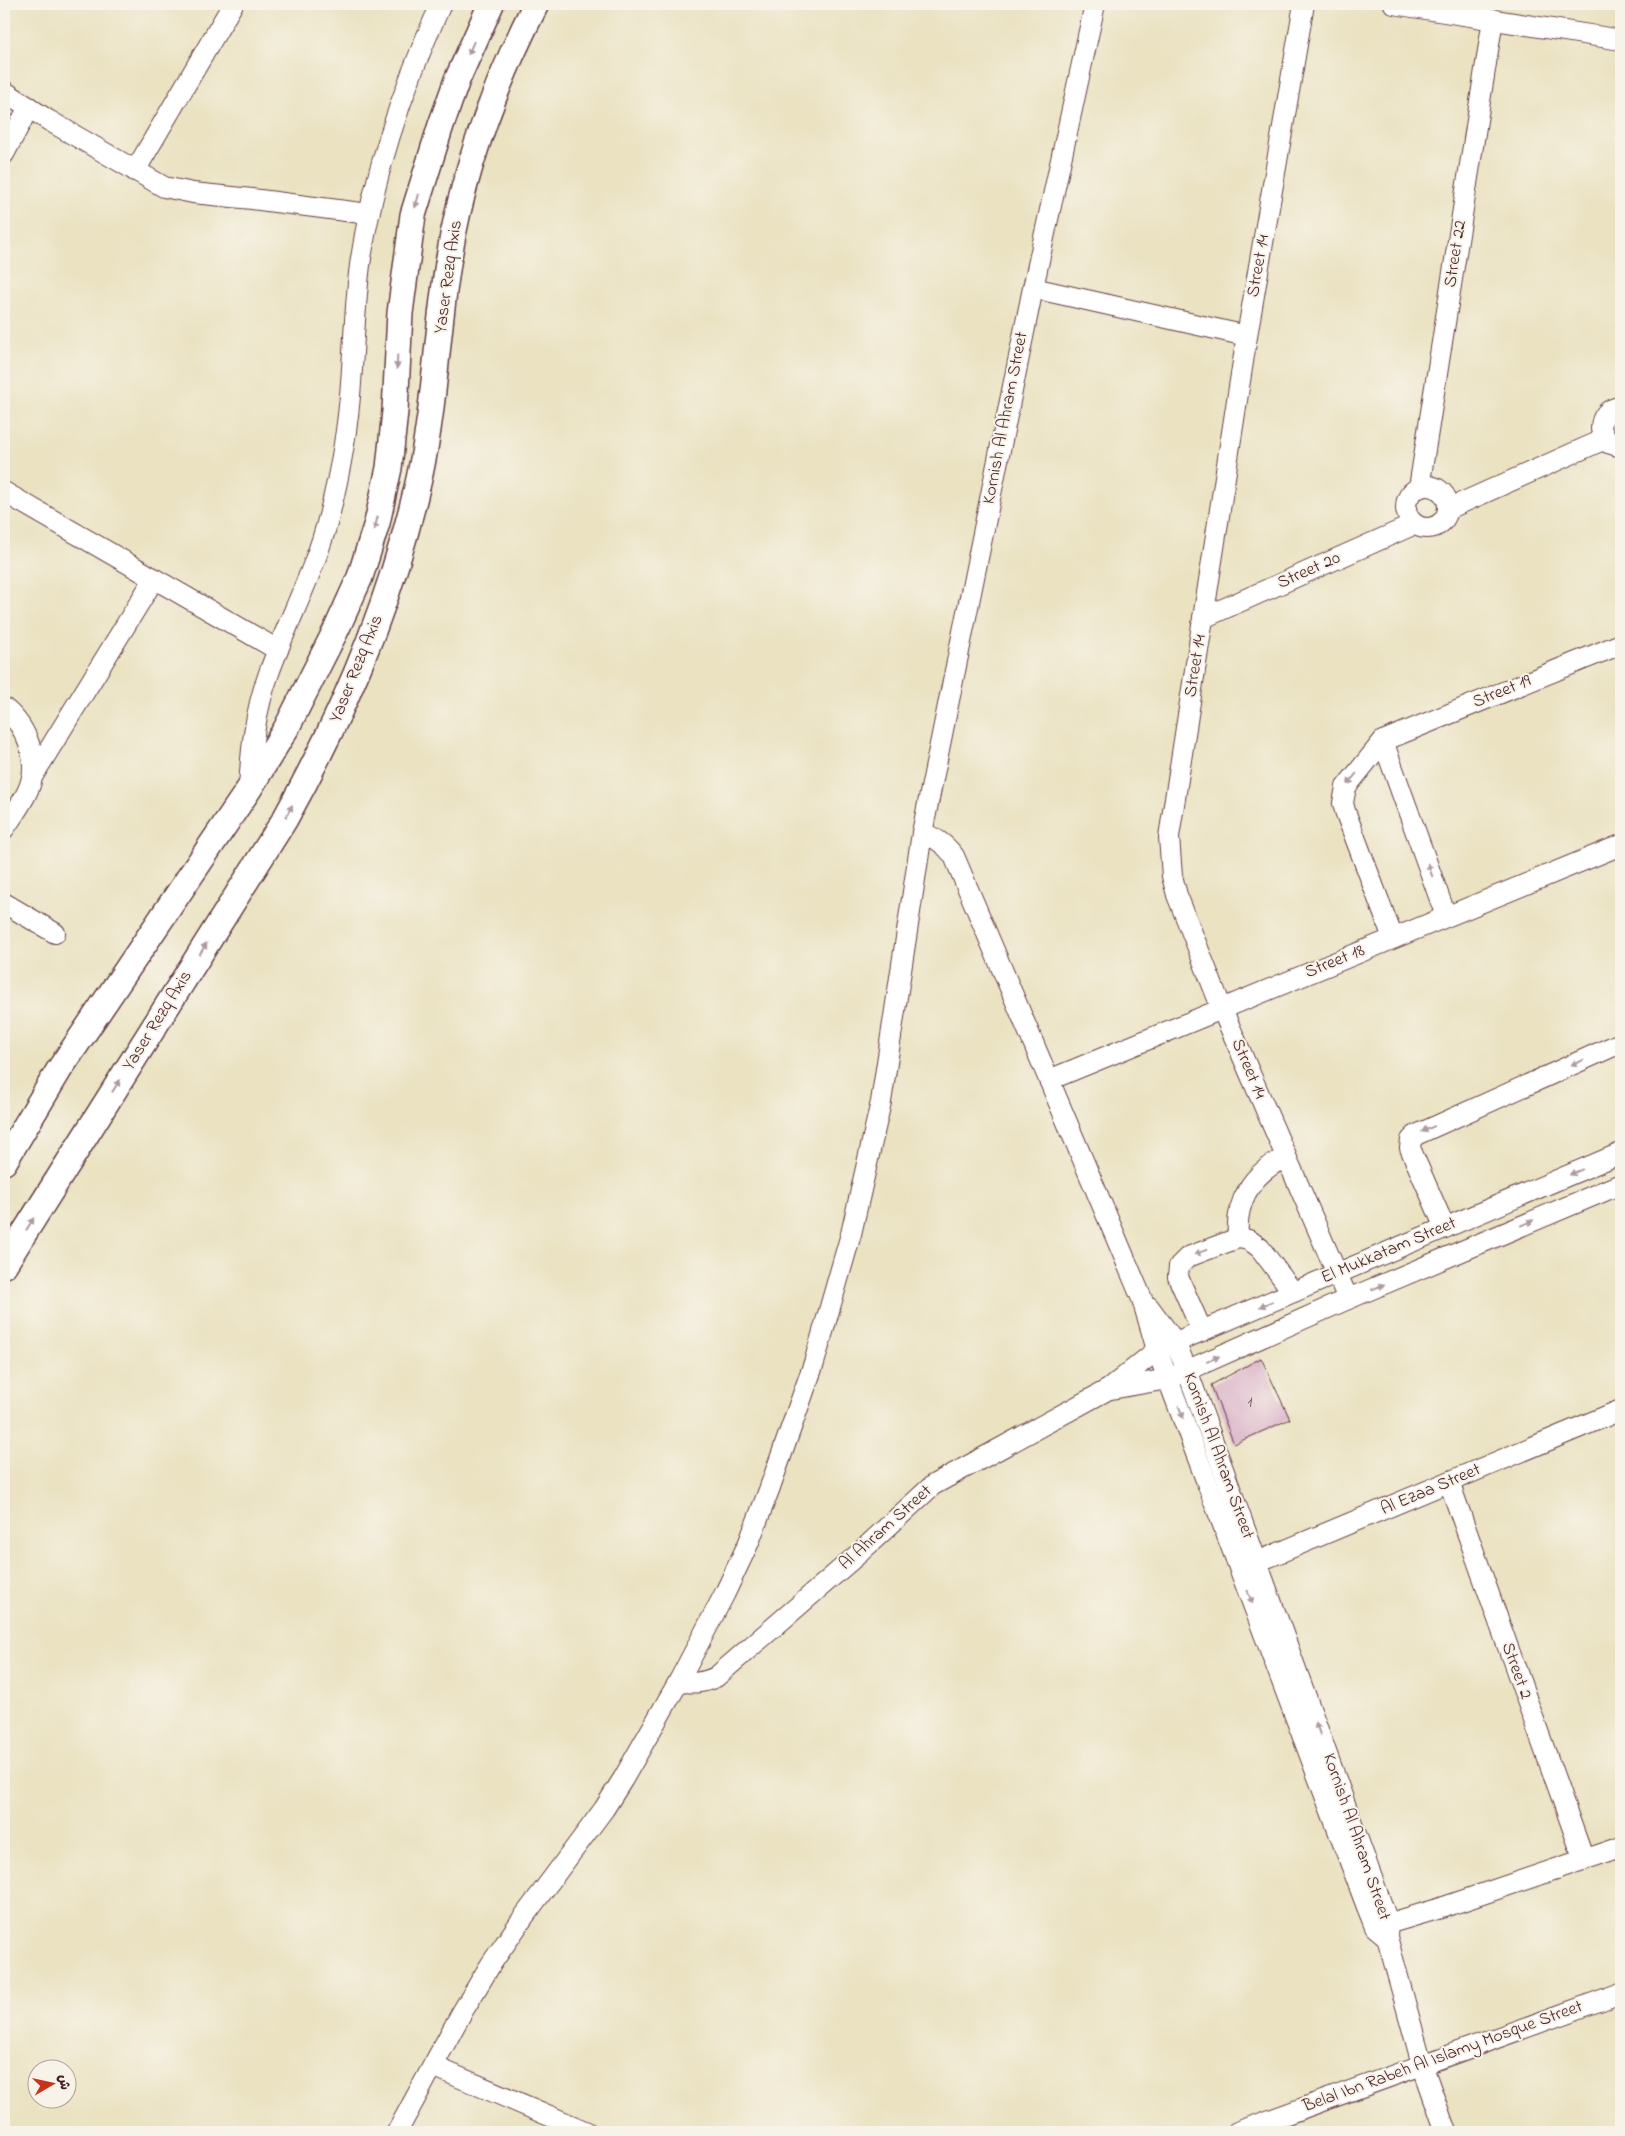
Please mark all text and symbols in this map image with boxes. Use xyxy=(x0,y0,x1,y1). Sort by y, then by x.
one-way arrow xyxy=(466,41,474,55)
one-way arrow xyxy=(413,194,421,209)
street label: Street 22 xyxy=(1438,218,1474,289)
street label: Yaser Rezq Axis xyxy=(428,219,470,335)
street label: Street 14 xyxy=(1241,232,1277,299)
street label: Kornish Al Ahram Street xyxy=(977,329,1035,507)
one-way arrow xyxy=(393,355,401,371)
one-way arrow xyxy=(372,516,380,531)
street label: Street 20 xyxy=(1273,545,1345,596)
street label: Yaser Rezq Axis xyxy=(324,611,390,727)
street label: Street 14 xyxy=(1178,632,1214,699)
street label: Street 19 xyxy=(1469,668,1536,715)
one-way arrow xyxy=(1347,772,1358,785)
one-way arrow xyxy=(285,803,293,818)
one-way arrow xyxy=(1426,863,1433,878)
street label: Street 18 xyxy=(1301,938,1369,986)
one-way arrow xyxy=(198,942,208,955)
street label: Yaser Rezq Axis xyxy=(117,966,199,1076)
street label: Street 14 xyxy=(1224,1035,1273,1104)
one-way arrow xyxy=(1570,1059,1584,1067)
one-way arrow xyxy=(112,1079,121,1093)
one-way arrow xyxy=(1421,1126,1435,1134)
one-way arrow xyxy=(1569,1168,1583,1176)
street label: El Mukkatam Street xyxy=(1317,1211,1461,1291)
one-way arrow xyxy=(25,1217,34,1230)
one-way arrow xyxy=(1520,1219,1534,1227)
one-way arrow xyxy=(1194,1249,1209,1256)
one-way arrow xyxy=(1371,1282,1385,1290)
one-way arrow xyxy=(1259,1300,1273,1308)
one-way arrow xyxy=(1206,1354,1220,1362)
street label: Kornish Al Ahram Street xyxy=(1176,1369,1260,1543)
house number: 1 xyxy=(1248,1391,1253,1413)
one-way arrow xyxy=(1177,1405,1185,1420)
street label: Al Ezaa Street xyxy=(1377,1457,1485,1523)
street label: Al Ahram Street xyxy=(834,1479,938,1577)
one-way arrow xyxy=(1246,1590,1254,1605)
street label: Street 2 xyxy=(1494,1639,1538,1703)
one-way arrow xyxy=(1314,1721,1321,1736)
street label: Kornish Al Ahram Street xyxy=(1315,1750,1397,1924)
street label: Belal Ibn Rabeh Al Islamy Mosque Street xyxy=(1298,1994,1587,2120)
north arrow xyxy=(28,2058,78,2108)
text: ش xyxy=(52,2073,75,2091)

